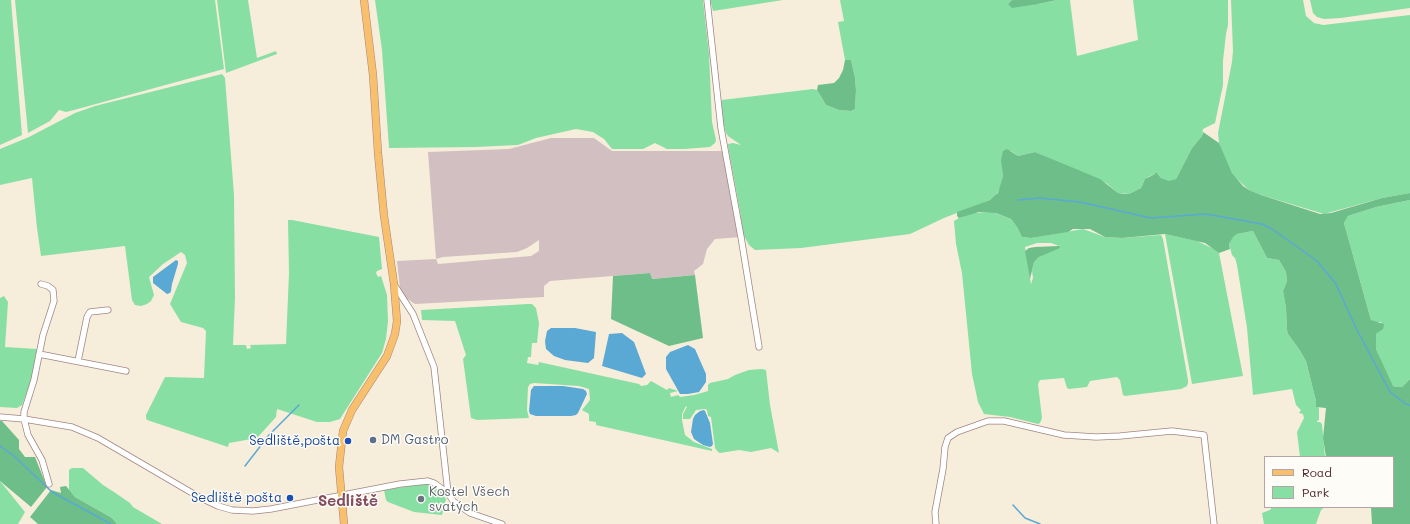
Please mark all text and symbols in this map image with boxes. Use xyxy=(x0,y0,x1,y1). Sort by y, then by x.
place label: DM Gastro xyxy=(381,432,448,448)
place label: Sedliště,pošta xyxy=(249,433,340,449)
marker: DM Gastro xyxy=(368,435,378,445)
marker: Sedliště,pošta xyxy=(343,436,353,446)
legend xyxy=(1264,456,1394,508)
text: Road xyxy=(1302,464,1332,480)
place label: Kostel Všech svatých xyxy=(429,484,509,515)
text: Park xyxy=(1302,484,1329,500)
place label: Sedliště pošta xyxy=(191,490,282,506)
district label: Sedliště xyxy=(318,492,378,510)
marker: Sedliště pošta xyxy=(285,493,295,503)
marker: Kostel Všech svatých xyxy=(416,494,426,504)

